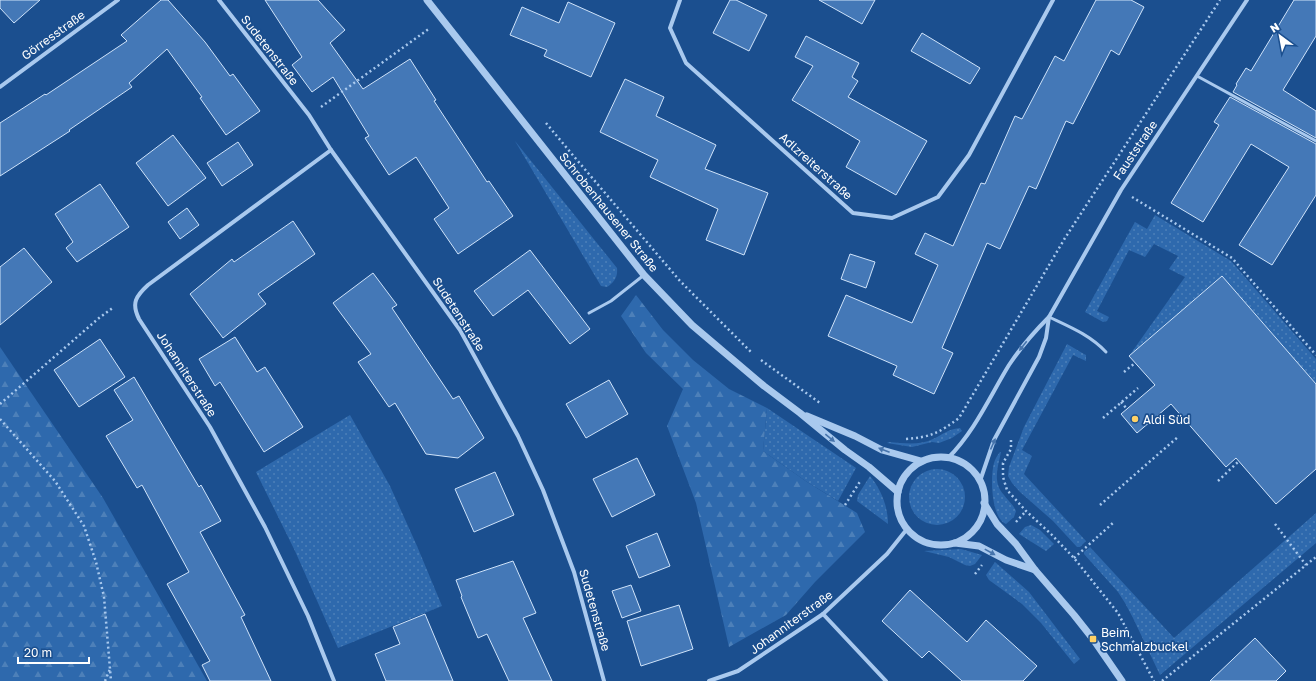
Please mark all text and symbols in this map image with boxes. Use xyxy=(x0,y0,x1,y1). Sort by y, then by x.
street label: Görresstraße xyxy=(18,7,88,63)
street label: Sudetenstraße xyxy=(238,12,302,88)
north arrow xyxy=(1260,16,1300,56)
text: N xyxy=(1267,19,1281,35)
street label: Fauststraße xyxy=(1110,117,1160,183)
street label: Adlzreiterstraße xyxy=(776,129,856,203)
street label: Schrobenhausener Straße xyxy=(556,149,662,275)
street label: Sudetenstraße xyxy=(430,274,488,354)
street label: Johanniterstraße xyxy=(154,328,220,420)
one-way arrow xyxy=(1019,341,1027,352)
place label: Aldi Süd xyxy=(1143,412,1190,427)
marker: Aldi Süd xyxy=(1130,414,1140,424)
one-way arrow xyxy=(824,434,835,442)
one-way arrow xyxy=(990,438,996,450)
one-way arrow xyxy=(879,447,890,453)
one-way arrow xyxy=(984,548,995,555)
street label: Sudetenstraße xyxy=(576,567,614,653)
street label: Johanniterstraße xyxy=(747,587,835,657)
place label: Beim Schmalzbuckel xyxy=(1101,625,1189,654)
marker: Beim Schmalzbuckel xyxy=(1088,634,1098,644)
scale bar xyxy=(18,639,89,665)
text: 20 m xyxy=(24,645,52,660)

